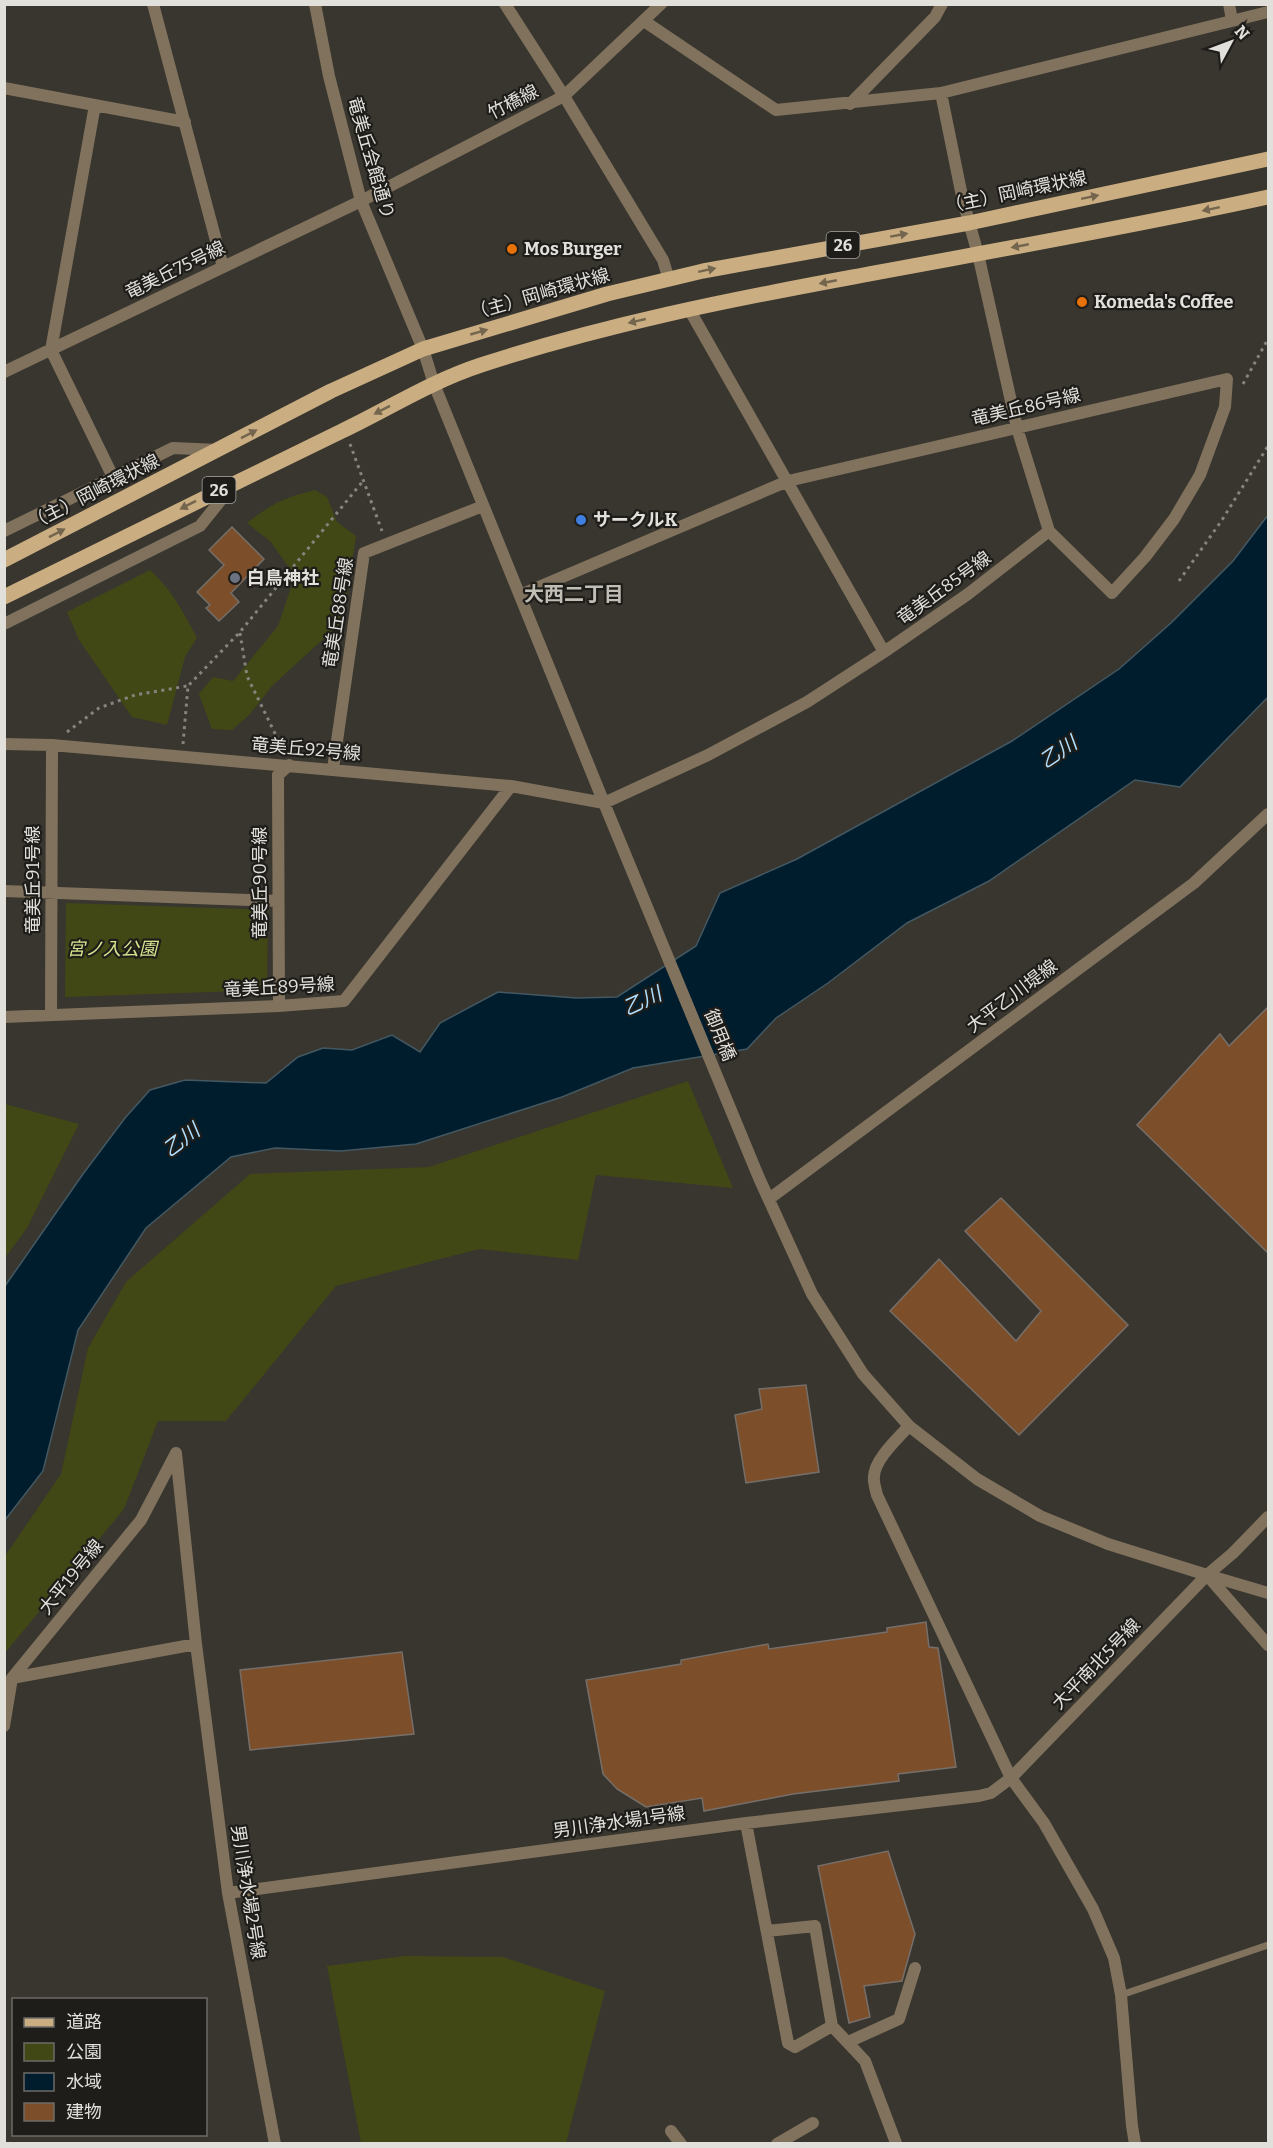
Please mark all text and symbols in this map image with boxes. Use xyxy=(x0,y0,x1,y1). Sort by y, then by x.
north arrow xyxy=(1201,12,1261,72)
text: N xyxy=(1231,22,1253,43)
street label: 竹橋線 xyxy=(484,80,542,124)
street label: 竜美丘会館通り xyxy=(343,94,399,222)
street label: （主）岡崎環状線 xyxy=(943,166,1089,218)
one-way arrow xyxy=(1081,192,1100,201)
one-way arrow xyxy=(1202,205,1221,215)
one-way arrow xyxy=(890,230,909,239)
road number: 26 xyxy=(826,232,860,258)
street label: 竜美丘75号線 xyxy=(121,236,229,304)
place label: Mos Burger xyxy=(524,238,622,260)
marker: Mos Burger xyxy=(505,242,519,256)
one-way arrow xyxy=(1010,242,1029,251)
street label: （主）岡崎環状線 xyxy=(468,264,612,324)
one-way arrow xyxy=(698,265,717,274)
one-way arrow xyxy=(818,277,837,286)
place label: Komeda's Coffee xyxy=(1094,291,1233,313)
marker: Komeda's Coffee xyxy=(1075,295,1089,309)
one-way arrow xyxy=(628,317,646,327)
one-way arrow xyxy=(470,327,488,336)
street label: 竜美丘86号線 xyxy=(969,384,1083,430)
one-way arrow xyxy=(374,406,391,415)
one-way arrow xyxy=(240,429,257,439)
street label: （主）岡崎環状線 xyxy=(25,450,163,534)
road number: 26 xyxy=(202,477,236,503)
one-way arrow xyxy=(180,500,197,510)
place label: サークルK xyxy=(593,509,677,531)
marker: サークルK xyxy=(574,513,588,527)
one-way arrow xyxy=(48,529,65,538)
street label: 竜美丘85号線 xyxy=(893,547,995,629)
street label: 竜美丘88号線 xyxy=(318,556,358,670)
place label: 白鳥神社 xyxy=(247,567,319,589)
marker: 白鳥神社 xyxy=(228,571,242,585)
district label: 大西二丁目 xyxy=(524,582,624,606)
water label: 乙川 xyxy=(1035,730,1083,773)
street label: 竜美丘92号線 xyxy=(250,733,362,765)
street label: 竜美丘91号線 xyxy=(22,826,44,934)
street label: 竜美丘90号線 xyxy=(249,827,271,939)
park label: 宮ノ入公園 xyxy=(67,938,160,960)
street label: 大平乙川堤線 xyxy=(962,955,1062,1037)
street label: 竜美丘89号線 xyxy=(223,973,335,1001)
water label: 乙川 xyxy=(619,981,667,1020)
street label: 御用橋 xyxy=(700,1006,740,1064)
water label: 乙川 xyxy=(158,1117,206,1162)
street label: 大平19号線 xyxy=(34,1535,108,1619)
street label: 大平南北5号線 xyxy=(1047,1614,1145,1714)
street label: 男川浄水場1号線 xyxy=(551,1802,687,1842)
street label: 男川浄水場2号線 xyxy=(227,1823,269,1961)
legend xyxy=(12,1998,207,2136)
text: 道路 xyxy=(66,2011,102,2033)
text: 公園 xyxy=(66,2041,102,2063)
text: 水域 xyxy=(66,2071,102,2093)
text: 建物 xyxy=(66,2101,102,2123)

